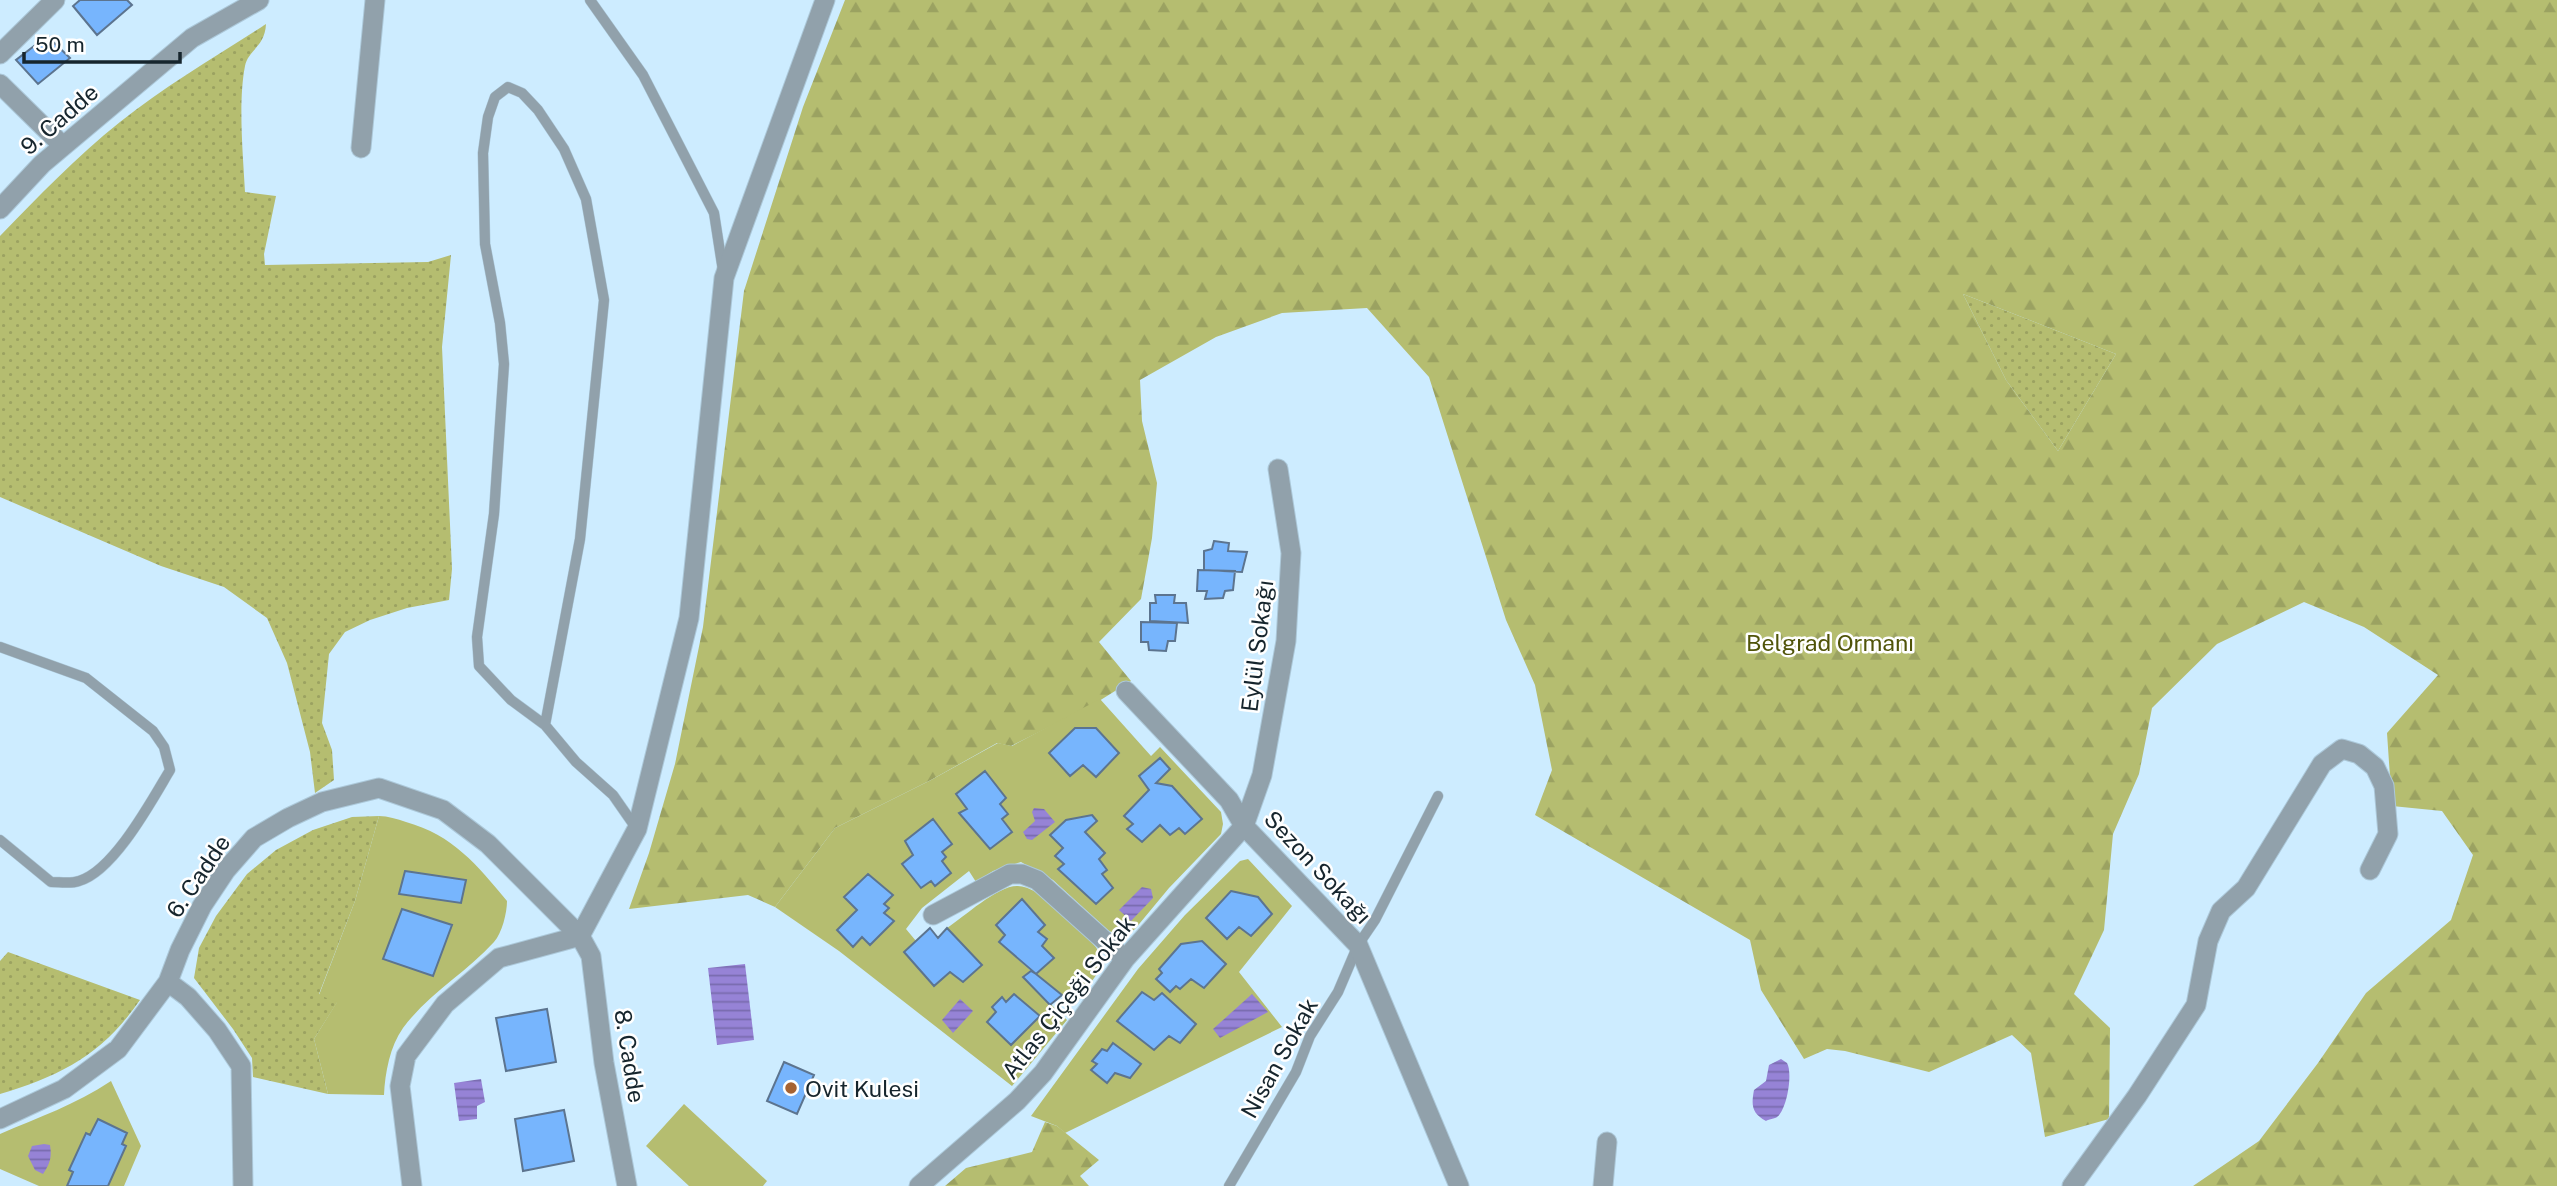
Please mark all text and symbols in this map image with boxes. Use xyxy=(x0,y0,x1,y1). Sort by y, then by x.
scale bar xyxy=(24,21,180,65)
text: 50 m xyxy=(35,32,85,57)
street label: 9. Cadde xyxy=(15,78,103,160)
street label: Eylül Sokağı xyxy=(1236,579,1278,713)
park label: Belgrad Ormanı xyxy=(1746,629,1914,656)
street label: Sezon Sokağı xyxy=(1259,805,1377,929)
street label: 6. Cadde xyxy=(161,830,235,922)
street label: Atlas Çiçeği Sokak xyxy=(996,910,1140,1084)
street label: Nisan Sokak xyxy=(1235,993,1323,1123)
street label: 8. Cadde xyxy=(609,1007,651,1105)
place label: Ovit Kulesi xyxy=(805,1075,919,1102)
marker: Ovit Kulesi xyxy=(783,1080,799,1096)

